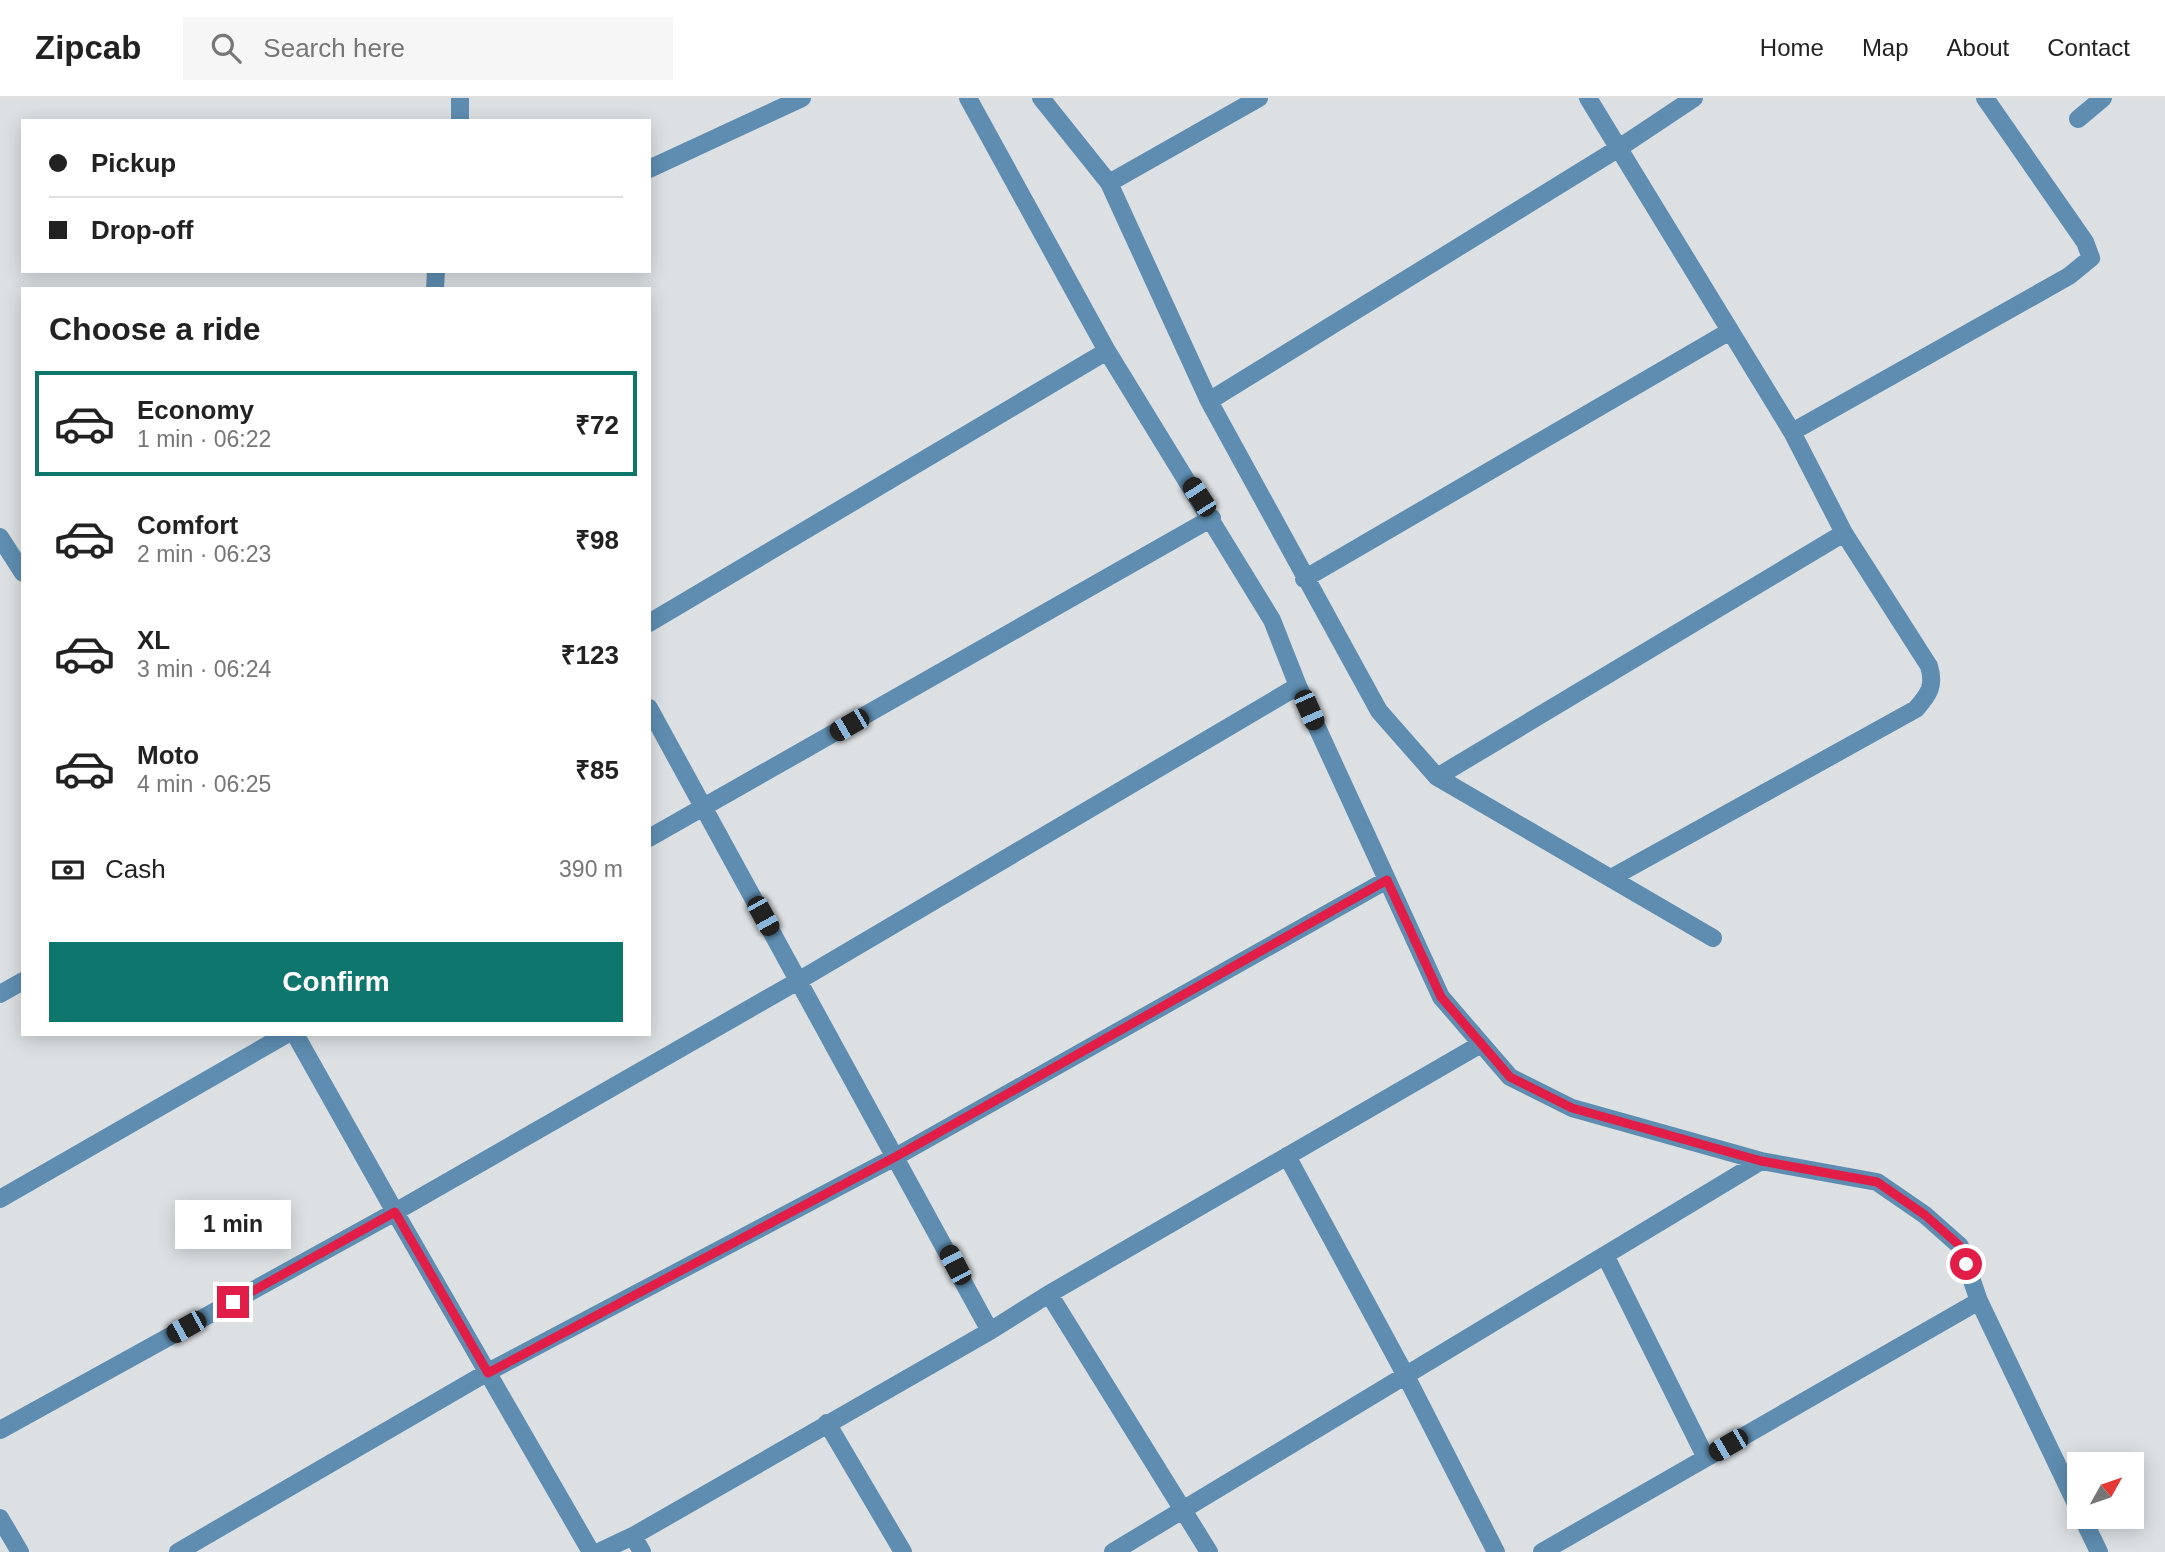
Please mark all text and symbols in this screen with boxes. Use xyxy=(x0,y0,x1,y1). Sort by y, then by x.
search box xyxy=(183,17,673,80)
text: Zipcab xyxy=(35,29,141,66)
icon: search xyxy=(207,29,245,67)
text: Search here xyxy=(263,33,405,63)
text: Home xyxy=(1760,34,1824,61)
text: Map xyxy=(1862,34,1909,61)
text: About xyxy=(1947,34,2009,61)
text: Contact xyxy=(2047,34,2130,61)
text: Pickup xyxy=(91,148,176,178)
text: Drop-off xyxy=(91,215,194,245)
text: Choose a ride xyxy=(49,311,261,347)
icon: car xyxy=(53,392,116,455)
text: Economy xyxy=(137,395,254,425)
text: ₹72 xyxy=(575,410,619,440)
text: 1 min · 06:22 xyxy=(137,426,271,452)
car xyxy=(1179,474,1220,520)
icon: car xyxy=(53,507,116,570)
text: Comfort xyxy=(137,510,238,540)
text: ₹98 xyxy=(575,525,619,555)
text: 2 min · 06:23 xyxy=(137,541,271,567)
icon: car xyxy=(53,622,116,685)
text: XL xyxy=(137,625,170,655)
text: ₹123 xyxy=(561,640,619,670)
text: 3 min · 06:24 xyxy=(137,656,271,682)
car xyxy=(1291,687,1328,733)
car xyxy=(826,705,873,745)
icon: car xyxy=(53,737,116,800)
text: Moto xyxy=(137,740,199,770)
text: ₹85 xyxy=(575,755,619,785)
text: 4 min · 06:25 xyxy=(137,771,271,797)
icon: cash xyxy=(49,851,87,889)
text: Cash xyxy=(105,854,166,884)
text: 390 m xyxy=(559,856,623,882)
car xyxy=(744,893,783,939)
button: Confirm xyxy=(49,942,623,1022)
callout: 1 min xyxy=(175,1200,291,1250)
text: 1 min xyxy=(203,1211,263,1237)
car xyxy=(936,1242,975,1288)
route start xyxy=(1950,1248,1982,1280)
route end xyxy=(217,1286,249,1318)
car xyxy=(163,1308,210,1346)
car xyxy=(1705,1425,1752,1465)
north arrow xyxy=(2067,1452,2144,1530)
map controls xyxy=(2067,1452,2144,1529)

